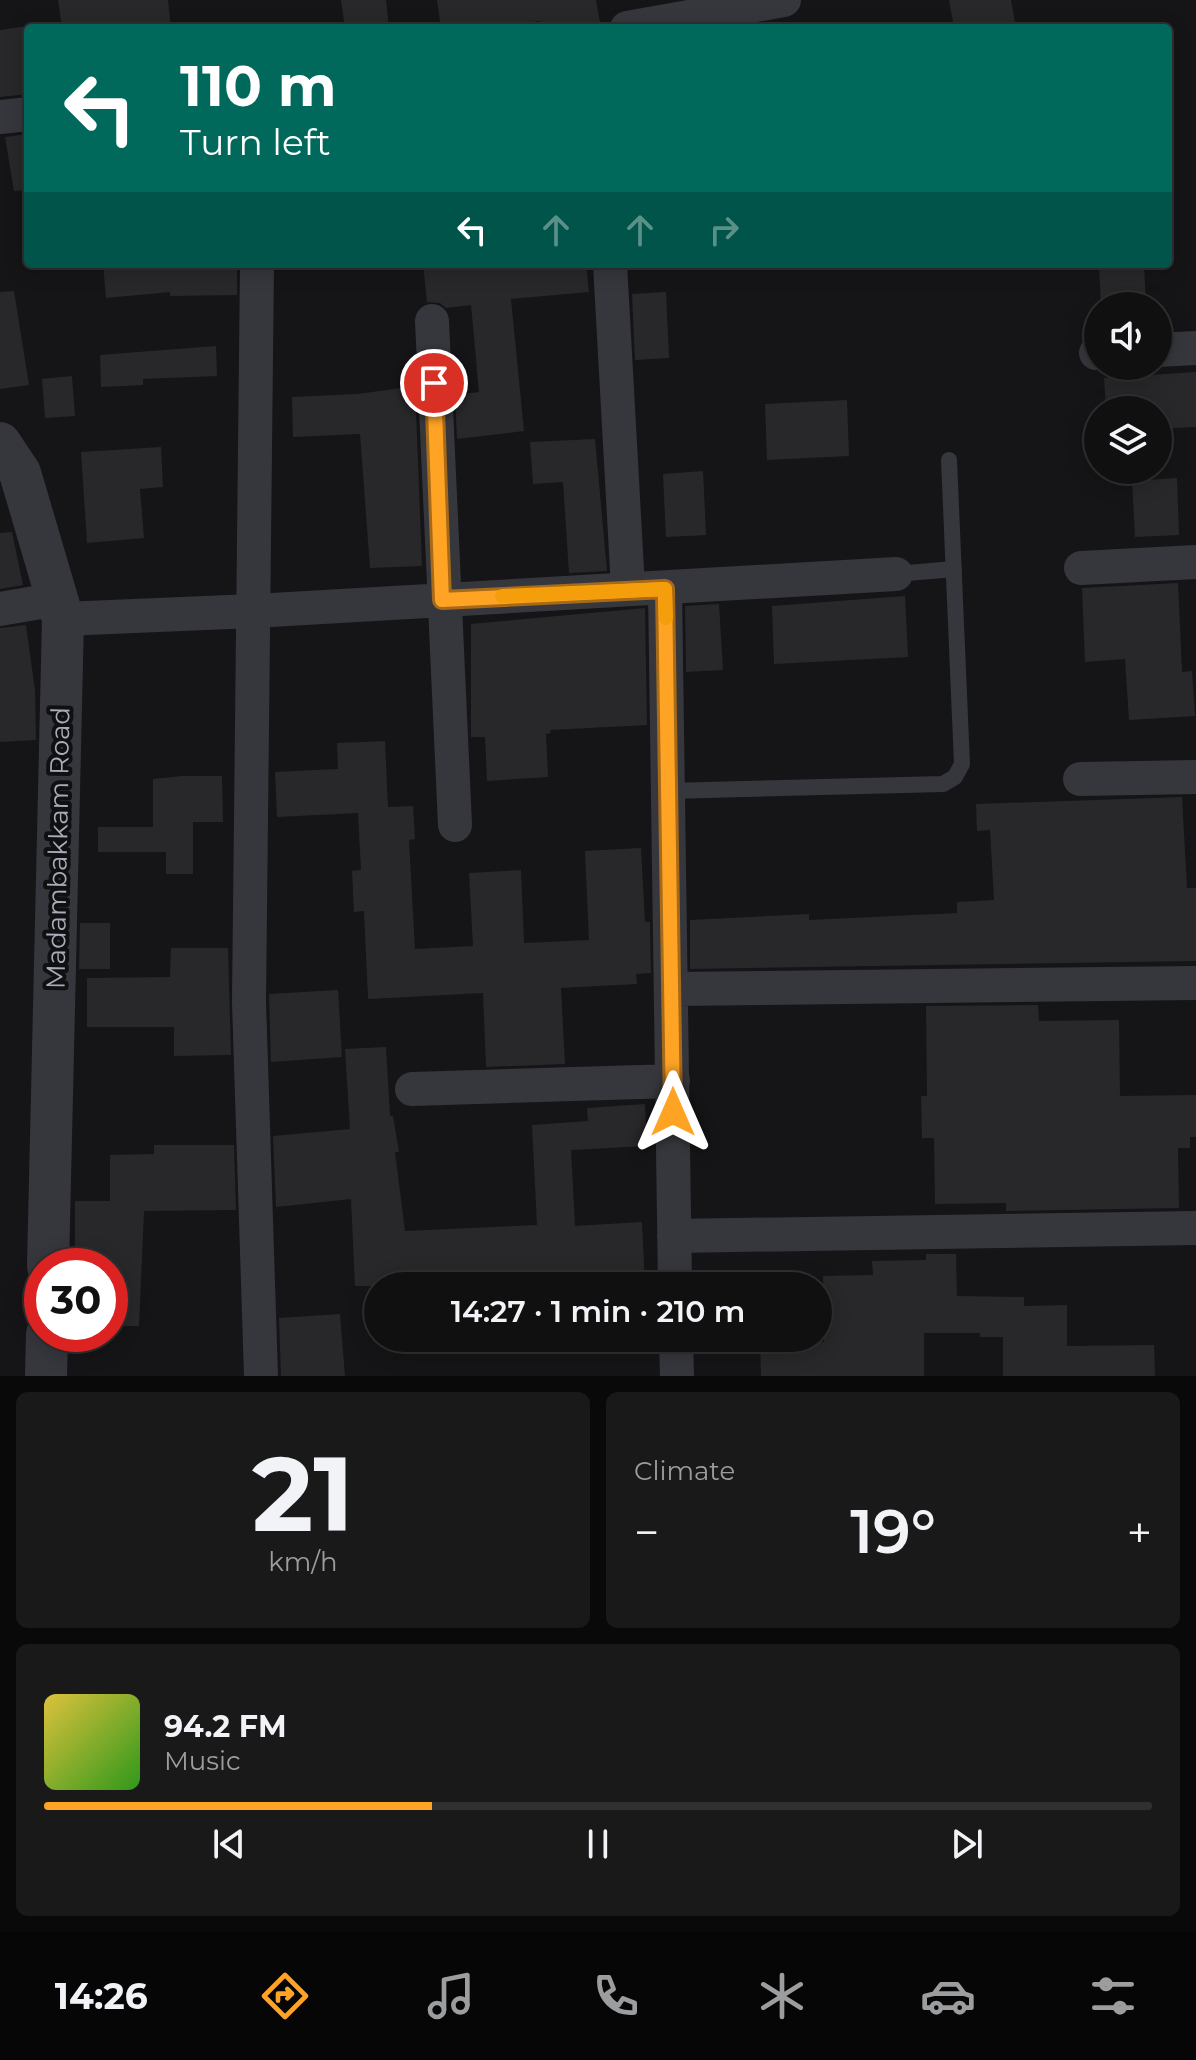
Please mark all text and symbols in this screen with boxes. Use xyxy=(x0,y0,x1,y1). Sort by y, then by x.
text: 110 m xyxy=(180,52,337,120)
icon: left xyxy=(48,56,152,160)
text: Turn left xyxy=(180,120,331,164)
icon: left xyxy=(450,208,494,252)
icon: ahead xyxy=(534,208,578,252)
icon: ahead xyxy=(618,208,662,252)
icon: right xyxy=(702,208,746,252)
map controls xyxy=(1084,292,1172,484)
button: sound xyxy=(1084,292,1172,380)
pin xyxy=(400,349,468,417)
icon: arrive xyxy=(412,361,456,405)
button: layers xyxy=(1084,396,1172,484)
street label: Madambakkam Road xyxy=(40,707,76,989)
position arrow xyxy=(631,1070,715,1154)
speed limit sign: 30 xyxy=(24,1248,128,1352)
text: 14:27 · 1 min · 210 m xyxy=(451,1293,745,1330)
text: 21 xyxy=(252,1430,354,1557)
text: Climate xyxy=(634,1455,735,1487)
text: 19° xyxy=(850,1495,936,1568)
text: − xyxy=(634,1505,659,1559)
text: + xyxy=(1127,1505,1152,1559)
text: km/h xyxy=(268,1546,338,1578)
text: 94.2 FM xyxy=(164,1708,287,1745)
text: Music xyxy=(164,1745,241,1777)
icon: previous xyxy=(207,1822,251,1866)
icon: pause xyxy=(576,1822,620,1866)
icon: next xyxy=(945,1822,989,1866)
icon: directions xyxy=(257,1968,313,2024)
icon: music xyxy=(423,1968,479,2024)
icon: phone xyxy=(588,1968,644,2024)
icon: climate xyxy=(754,1968,810,2024)
icon: car xyxy=(920,1968,976,2024)
icon: filters xyxy=(1085,1968,1141,2024)
text: 14:26 xyxy=(55,1974,148,2018)

